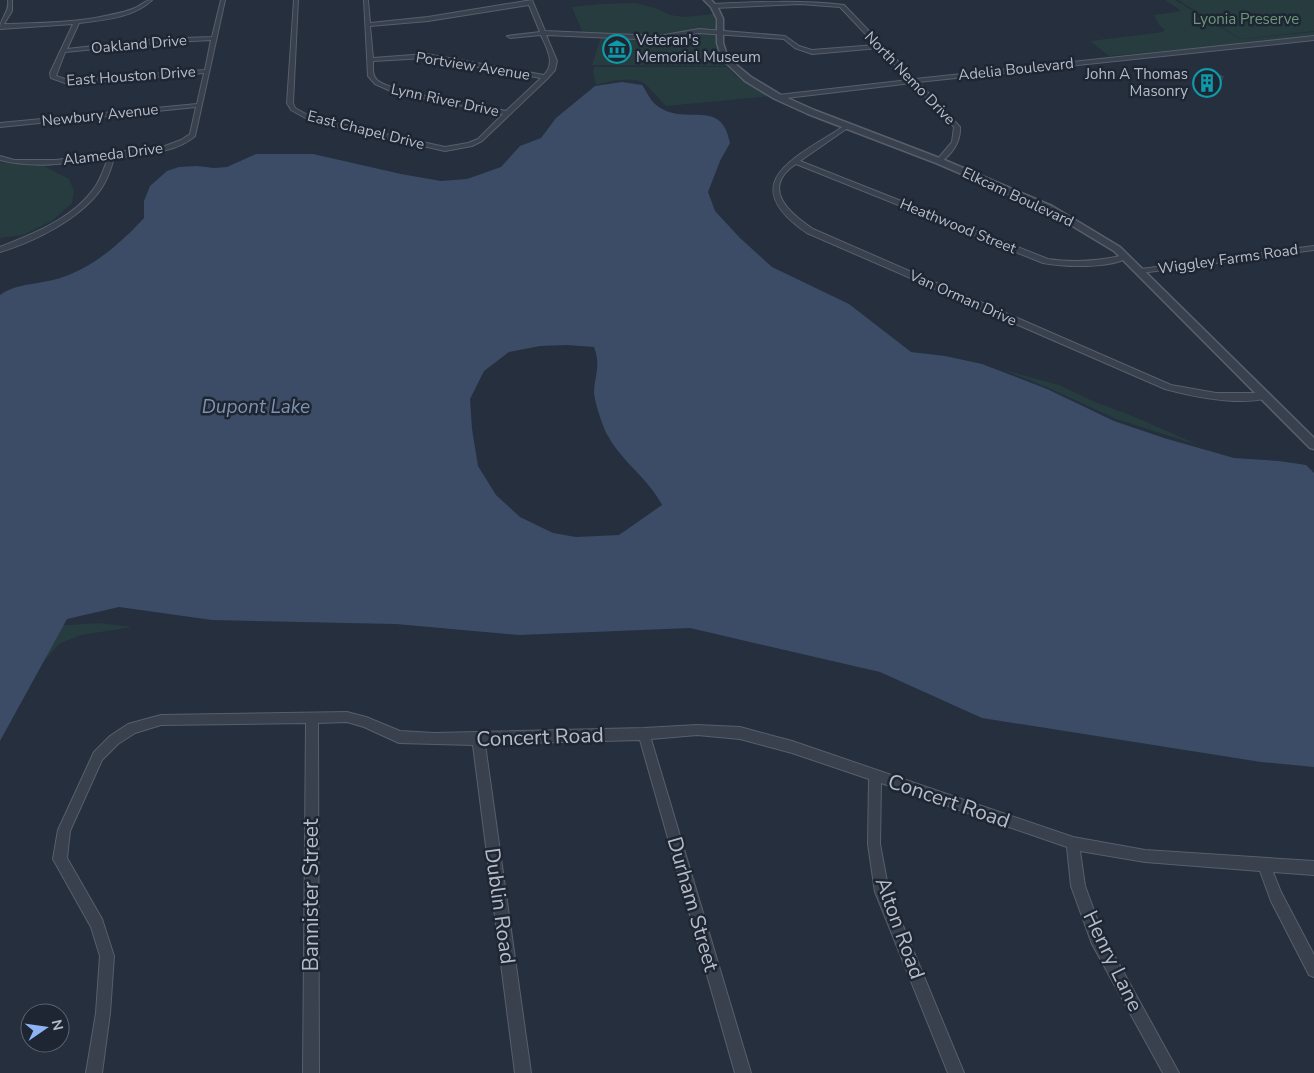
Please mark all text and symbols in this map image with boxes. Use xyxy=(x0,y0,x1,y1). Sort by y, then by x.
park label: Lyonia Preserve xyxy=(1193,9,1299,29)
street label: North Nemo Drive xyxy=(860,27,960,129)
street label: Oakland Drive xyxy=(90,30,188,58)
place label: Veteran's Memorial Museum xyxy=(635,30,761,67)
museum icon: Veteran's Memorial Museum xyxy=(602,34,632,64)
street label: Portview Avenue xyxy=(415,47,531,85)
street label: Adelia Boulevard xyxy=(957,53,1075,85)
street label: East Houston Drive xyxy=(66,62,196,90)
place label: John A Thomas Masonry xyxy=(1084,64,1188,101)
building icon: John A Thomas Masonry xyxy=(1192,68,1222,98)
street label: Lynn River Drive xyxy=(389,79,501,121)
street label: Newbury Avenue xyxy=(41,99,159,131)
street label: East Chapel Drive xyxy=(305,106,427,154)
street label: Alameda Drive xyxy=(62,138,164,170)
street label: Elkcam Boulevard xyxy=(959,162,1077,232)
street label: Heathwood Street xyxy=(897,194,1020,259)
street label: Wiggley Farms Road xyxy=(1157,239,1299,279)
street label: Van Orman Drive xyxy=(905,265,1020,331)
water label: Dupont Lake xyxy=(202,394,310,420)
street label: Concert Road xyxy=(476,721,604,753)
street label: Concert Road xyxy=(884,767,1014,835)
street label: Bannister Street xyxy=(297,818,325,971)
street label: Durham Street xyxy=(660,834,726,975)
street label: Dublin Road xyxy=(478,846,522,966)
street label: Alton Road xyxy=(869,873,931,983)
street label: Henry Lane xyxy=(1077,906,1149,1016)
north arrow xyxy=(20,1003,70,1053)
text: N xyxy=(47,1018,68,1032)

